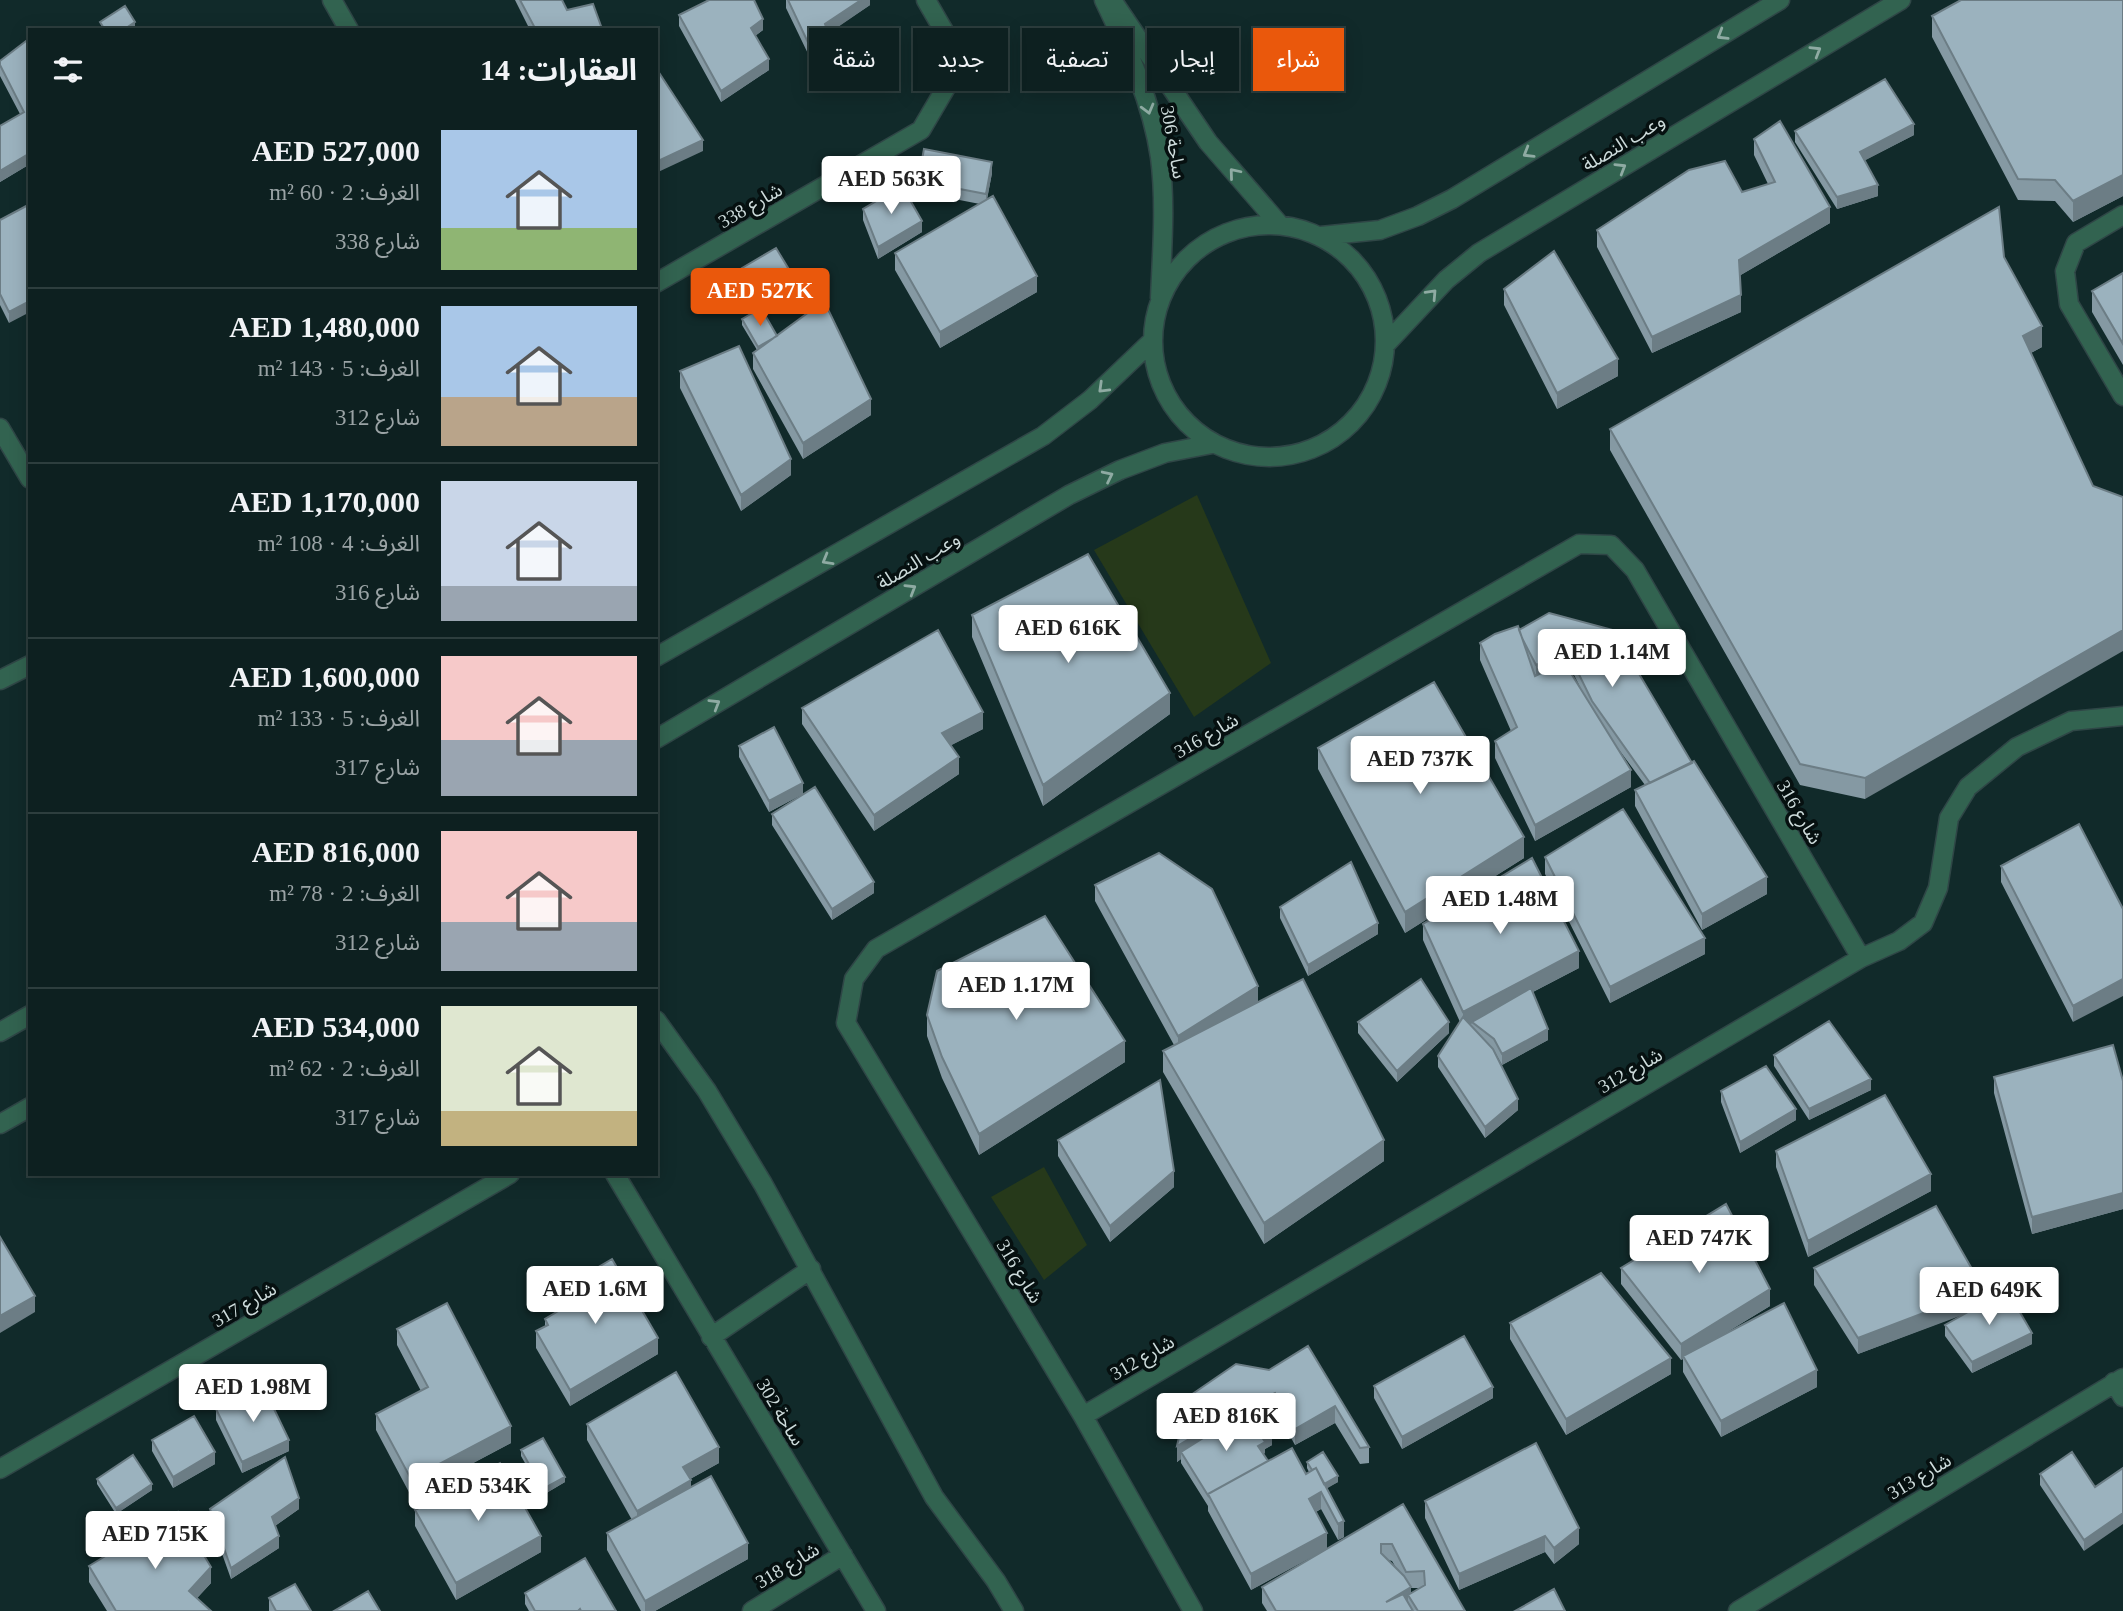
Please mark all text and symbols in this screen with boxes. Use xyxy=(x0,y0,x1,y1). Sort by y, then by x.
one-way arrow xyxy=(1717,27,1730,40)
chip: شقة xyxy=(809,28,899,91)
chip: جديد xyxy=(913,28,1008,91)
chip: تصفية xyxy=(1022,28,1133,91)
chip: إيجار xyxy=(1147,28,1239,91)
chip: شراء xyxy=(1253,28,1344,91)
one-way arrow xyxy=(1808,46,1821,59)
icon: filters xyxy=(49,51,87,89)
text: العقارات: 14 xyxy=(480,53,637,86)
one-way arrow xyxy=(1139,102,1154,114)
street label: ساحة 306 xyxy=(1157,104,1190,180)
street label: وعب النصلة xyxy=(1578,110,1669,176)
text: AED 527,000 xyxy=(252,134,420,167)
one-way arrow xyxy=(1522,145,1535,158)
pin: AED 563K xyxy=(819,156,963,216)
icon: home xyxy=(497,158,581,242)
one-way arrow xyxy=(1613,163,1626,176)
text: AED 563K xyxy=(838,166,944,191)
one-way arrow xyxy=(1230,168,1243,181)
street label: شارع 338 xyxy=(715,179,787,235)
text: الغرف: 2 · 60 m² xyxy=(269,180,420,205)
text: شارع 338 xyxy=(335,229,420,254)
pin: AED 527K xyxy=(688,268,832,328)
text: AED 527K xyxy=(707,278,813,303)
one-way arrow xyxy=(1424,289,1437,302)
text: AED 1,480,000 xyxy=(229,310,420,343)
icon: home xyxy=(497,334,581,418)
text: الغرف: 5 · 143 m² xyxy=(258,356,420,381)
one-way arrow xyxy=(1098,380,1111,393)
text: شارع 312 xyxy=(335,405,420,430)
one-way arrow xyxy=(1101,470,1113,484)
text: AED 1,170,000 xyxy=(229,485,420,518)
icon: home xyxy=(497,509,581,593)
street label: وعب النصلة xyxy=(873,528,964,594)
text: الغرف: 4 · 108 m² xyxy=(258,531,420,556)
one-way arrow xyxy=(821,551,834,564)
text: شارع 316 xyxy=(335,580,420,605)
one-way arrow xyxy=(903,584,916,597)
pin: AED 616K xyxy=(996,606,1140,665)
text: AED 616K xyxy=(1015,615,1121,640)
pin: AED 1.14M xyxy=(1532,630,1692,689)
text: AED 1.14M xyxy=(1554,639,1670,664)
text: AED 1,600,000 xyxy=(229,660,420,693)
icon: home xyxy=(497,684,581,768)
one-way arrow xyxy=(708,699,720,712)
text: الغرف: 5 · 133 m² xyxy=(258,706,420,731)
street label: شارع 316 xyxy=(1171,709,1243,765)
pin: AED 737K xyxy=(1348,736,1492,796)
text: AED 737K xyxy=(1367,746,1473,771)
text: شارع 317 xyxy=(335,755,420,780)
street label: شارع 316 xyxy=(1770,777,1826,849)
text: AED 816,000 xyxy=(252,835,420,868)
icon: home xyxy=(497,859,581,943)
pin: AED 1.48M xyxy=(1420,876,1580,936)
text: الغرف: 2 · 78 m² xyxy=(269,881,420,906)
text: AED 1.48M xyxy=(1442,886,1558,911)
text: شارع 312 xyxy=(335,930,420,955)
pin: AED 1.17M xyxy=(936,962,1096,1022)
text: AED 1.17M xyxy=(958,972,1074,997)
text: AED 534,000 xyxy=(252,1010,420,1043)
icon: home xyxy=(497,1034,581,1118)
street label: شارع 312 xyxy=(1595,1044,1667,1100)
text: الغرف: 2 · 62 m² xyxy=(269,1056,420,1081)
text: شارع 317 xyxy=(335,1105,420,1130)
pin: AED 747K xyxy=(1627,1216,1771,1275)
text: AED 747K xyxy=(1646,1225,1752,1250)
street label: شارع 316 xyxy=(990,1236,1047,1308)
pin: AED 1.6M xyxy=(523,1266,667,1326)
pin: AED 649K xyxy=(1917,1268,2061,1327)
text: AED 1.6M xyxy=(543,1276,647,1301)
text: AED 649K xyxy=(1936,1277,2042,1302)
street label: شارع 317 xyxy=(209,1278,281,1334)
street label: شارع 312 xyxy=(1107,1331,1179,1387)
pin: AED 1.98M xyxy=(173,1364,333,1424)
text: AED 1.98M xyxy=(195,1374,311,1399)
street label: ساحة 302 xyxy=(752,1375,809,1449)
pin: AED 816K xyxy=(1154,1394,1298,1453)
text: AED 816K xyxy=(1173,1403,1279,1428)
street label: شارع 313 xyxy=(1884,1449,1956,1506)
pin: AED 534K xyxy=(406,1464,550,1523)
text: AED 534K xyxy=(425,1473,531,1498)
pin: AED 715K xyxy=(83,1512,227,1571)
text: AED 715K xyxy=(102,1521,208,1546)
street label: شارع 318 xyxy=(752,1538,824,1595)

